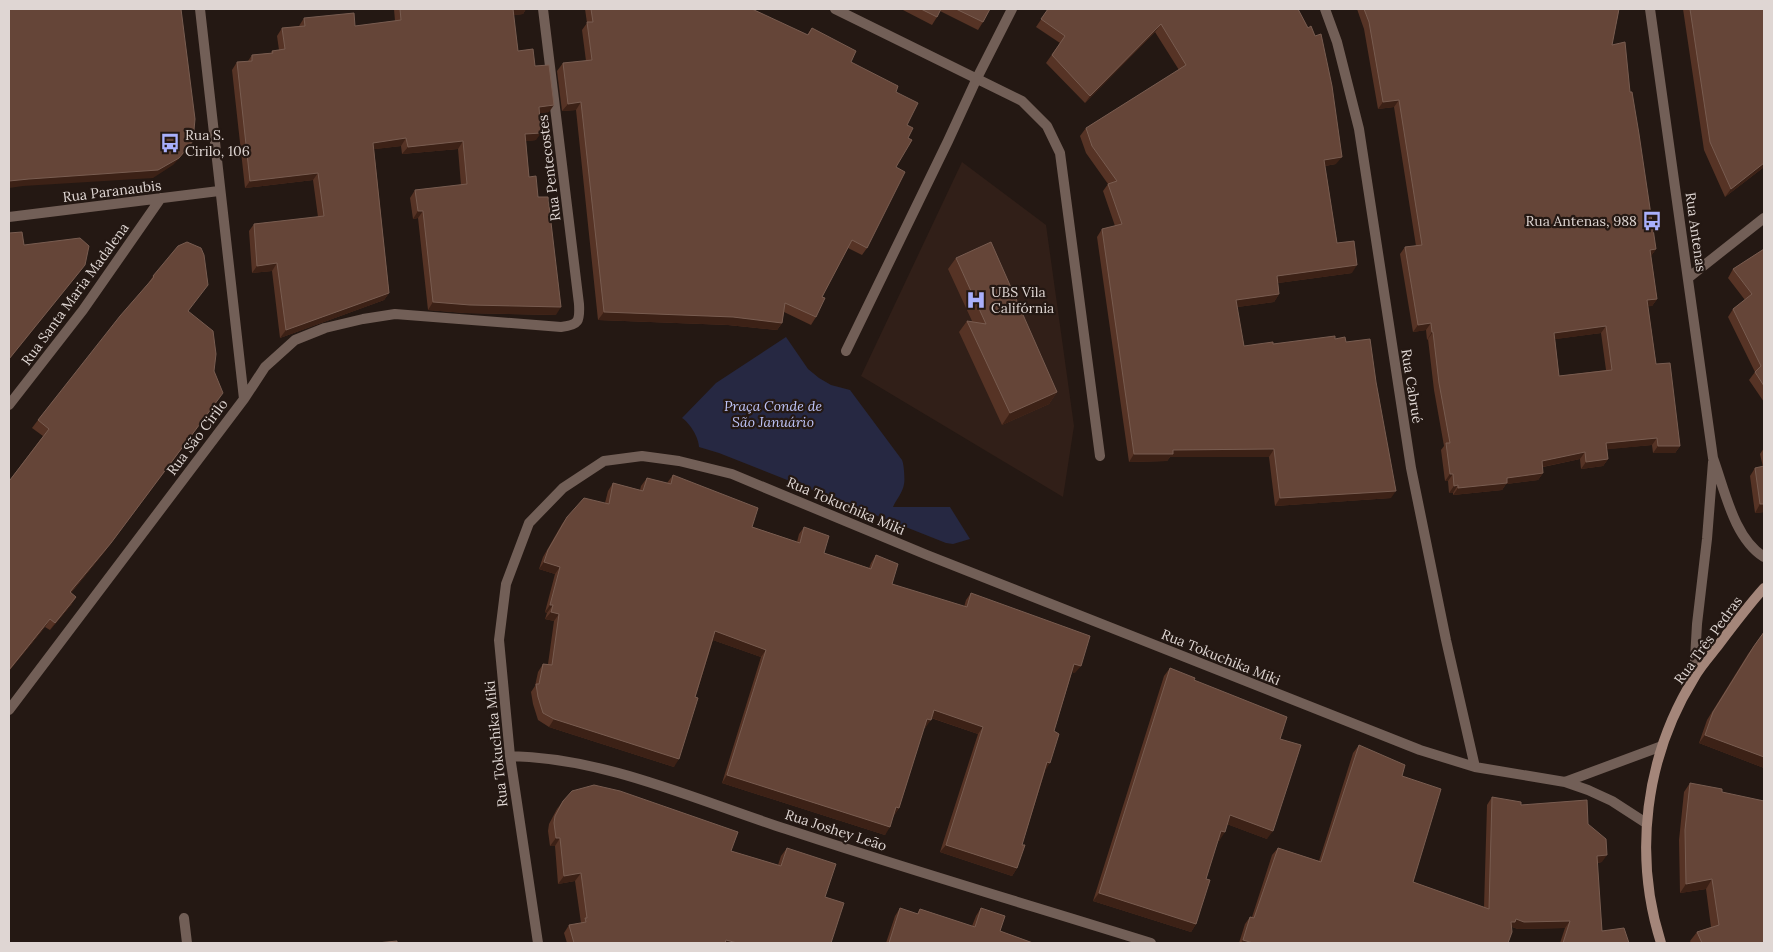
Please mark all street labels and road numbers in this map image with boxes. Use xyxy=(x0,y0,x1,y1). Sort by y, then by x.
street label: Rua Pentecostes xyxy=(534,114,564,222)
street label: Rua Paranaubis xyxy=(62,176,162,206)
street label: Rua Antenas xyxy=(1681,191,1711,273)
street label: Rua Santa Maria Madalena xyxy=(17,219,133,369)
street label: Rua Cabrué xyxy=(1397,347,1427,425)
street label: Rua São Cirilo xyxy=(162,395,232,479)
street label: Rua Tokuchika Miki xyxy=(784,473,908,539)
street label: Rua Três Pedras xyxy=(1670,592,1746,688)
street label: Rua Tokuchika Miki xyxy=(1159,625,1283,689)
street label: Rua Tokuchika Miki xyxy=(480,680,512,808)
street label: Rua Joshey Leão xyxy=(783,805,889,855)

